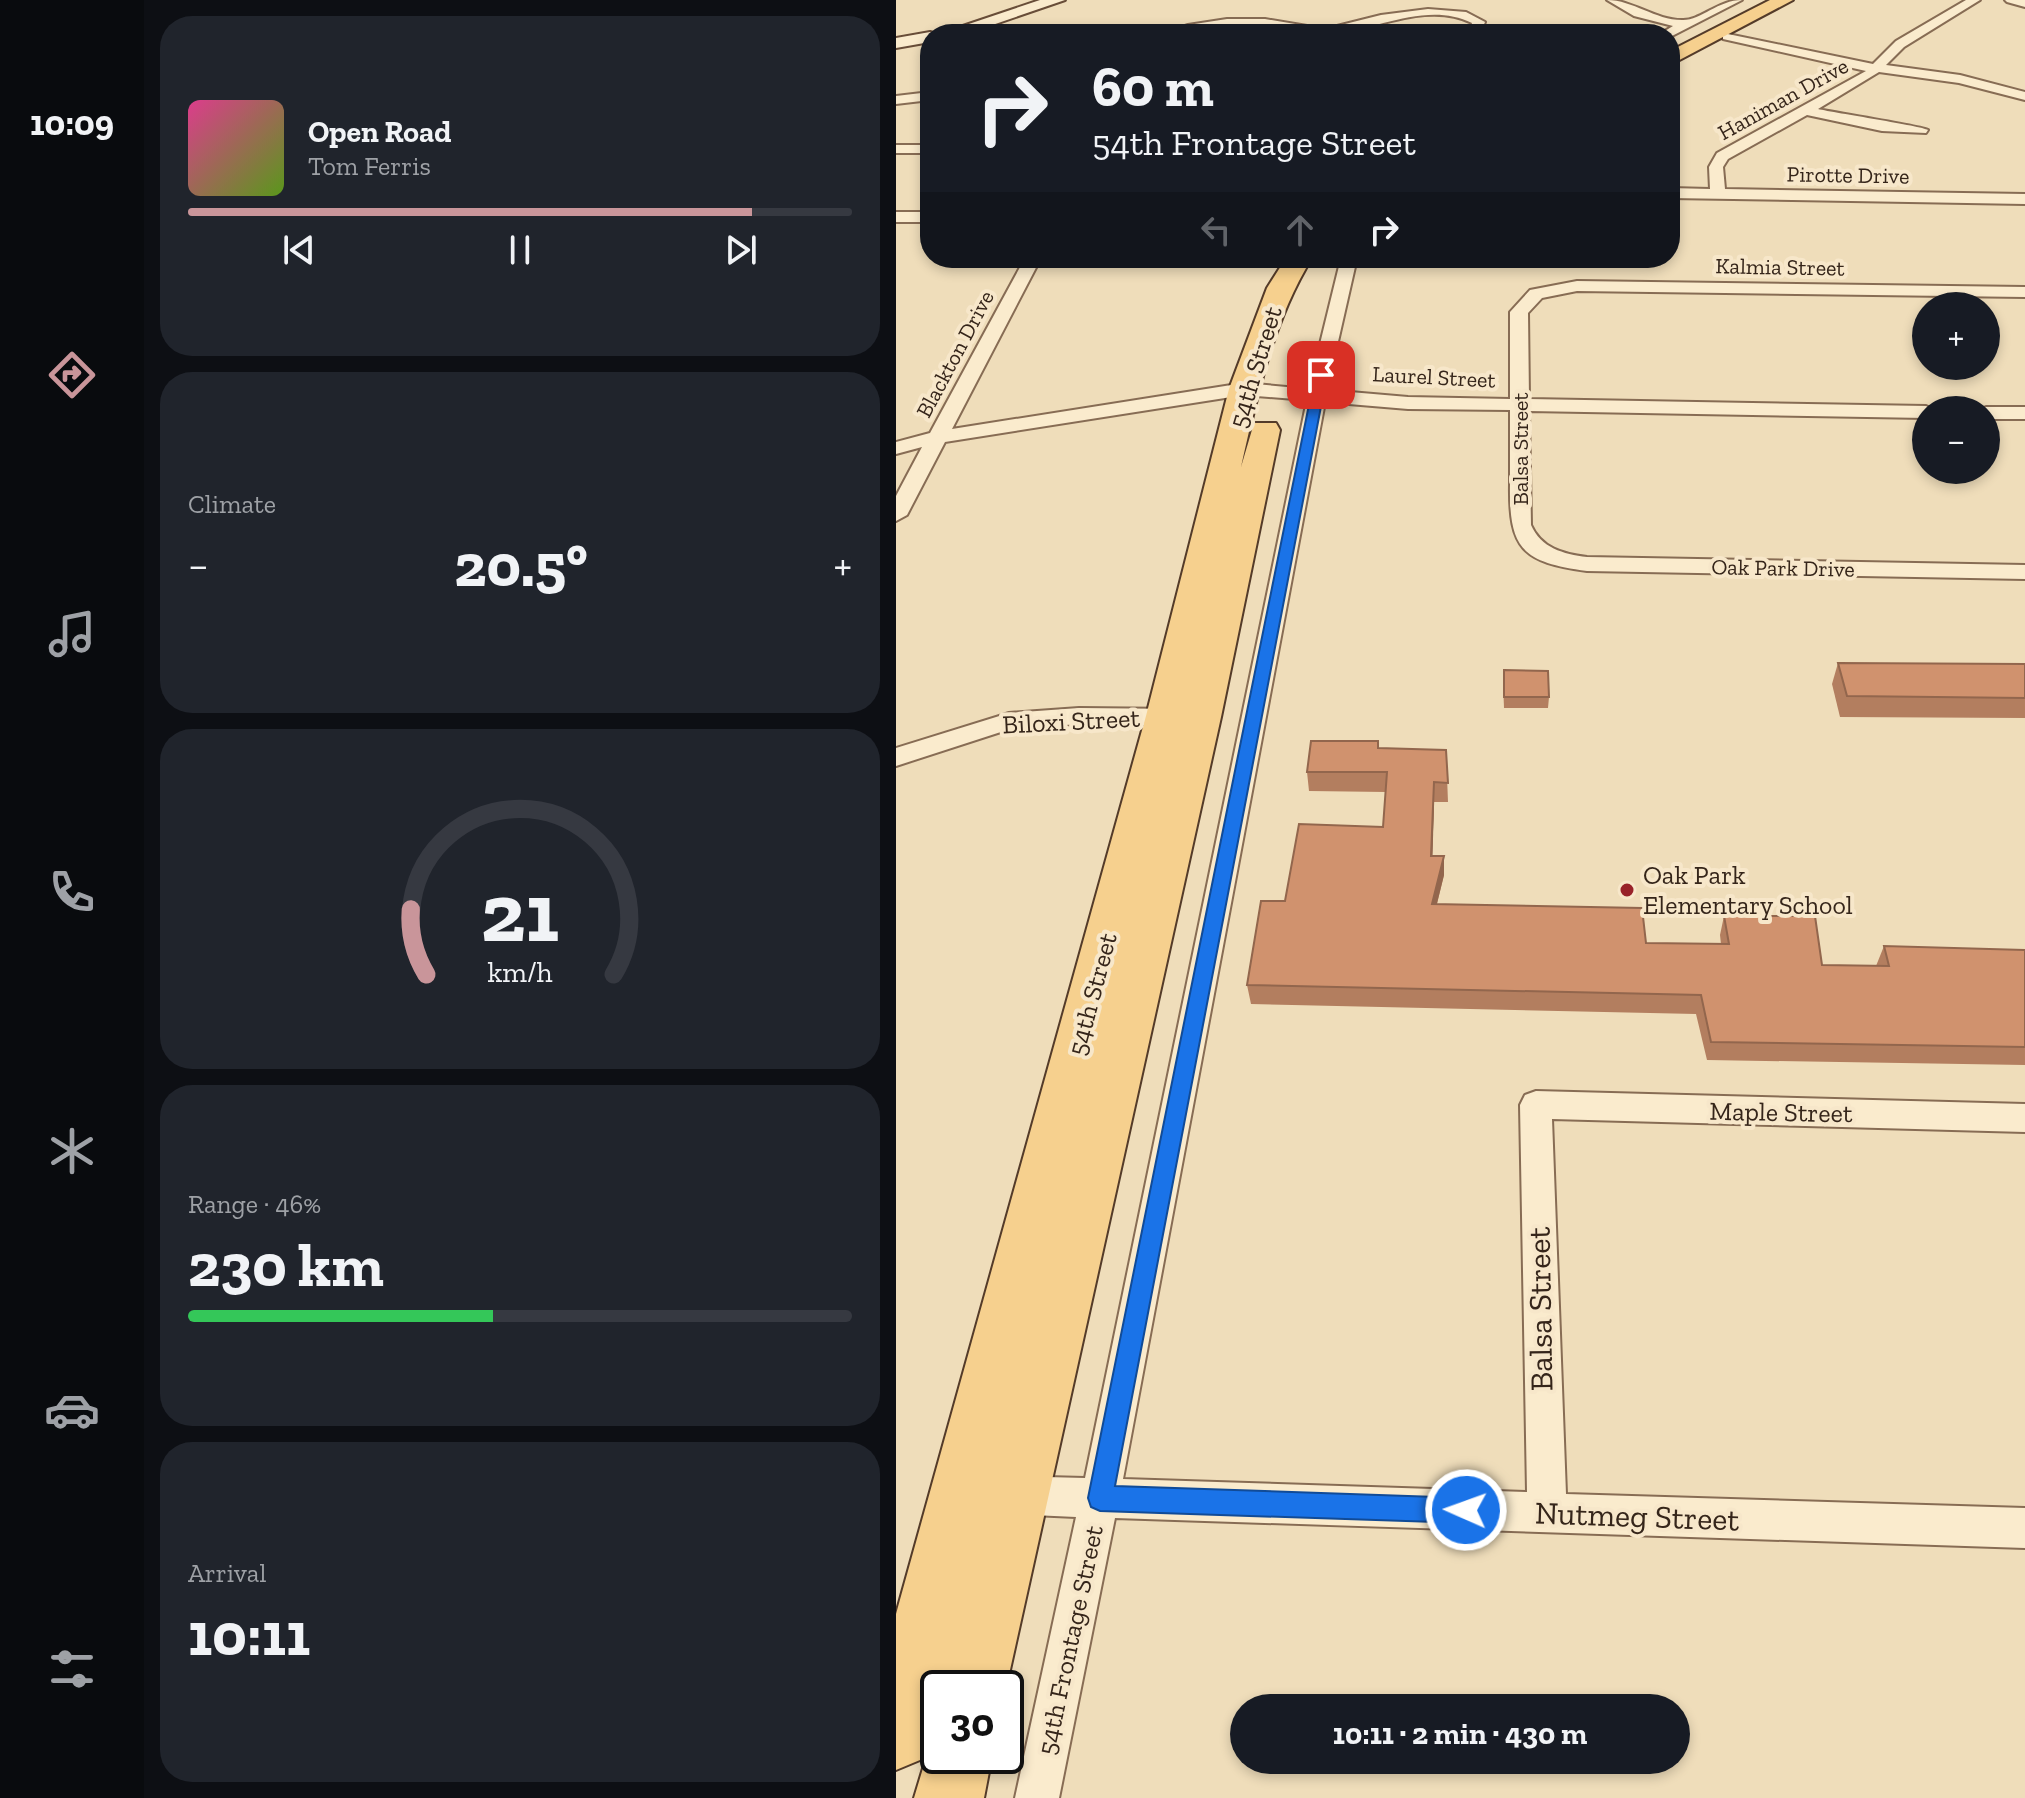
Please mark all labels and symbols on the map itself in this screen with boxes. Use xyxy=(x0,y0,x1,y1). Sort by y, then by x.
street label: Haniman Drive xyxy=(1713,52,1853,146)
street label: Pirotte Drive xyxy=(1786,160,1910,190)
street label: Kalmia Street xyxy=(1715,252,1846,282)
street label: Blackton Drive xyxy=(910,286,1000,422)
street label: 54th Street xyxy=(1221,302,1289,432)
pin xyxy=(1287,341,1355,409)
street label: Laurel Street xyxy=(1372,360,1497,394)
street label: Balsa Street xyxy=(1507,392,1534,506)
street label: Oak Park Drive xyxy=(1711,553,1855,583)
street label: Biloxi Street xyxy=(1001,701,1141,741)
place label: Oak Park Elementary School xyxy=(1643,859,1853,921)
marker: Oak Park Elementary School xyxy=(1618,881,1636,899)
street label: 54th Street xyxy=(1060,929,1124,1059)
street label: Maple Street xyxy=(1709,1095,1853,1129)
street label: Balsa Street xyxy=(1520,1226,1560,1391)
position arrow xyxy=(1424,1468,1508,1552)
street label: Nutmeg Street xyxy=(1534,1493,1740,1539)
street label: 54th Frontage Street xyxy=(1030,1522,1110,1758)
speed limit sign: 30 xyxy=(920,1670,1024,1774)

